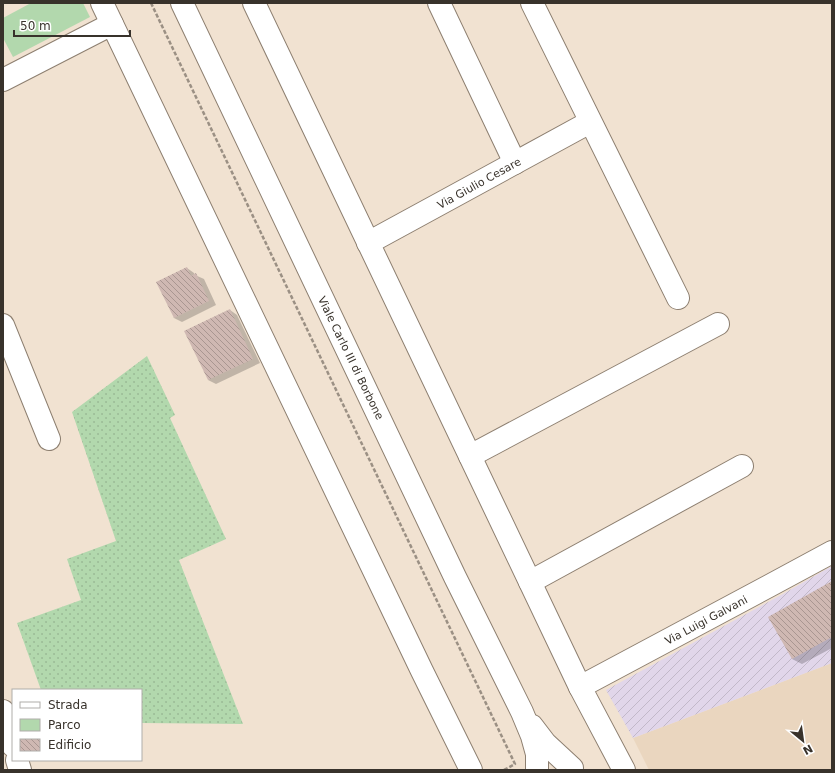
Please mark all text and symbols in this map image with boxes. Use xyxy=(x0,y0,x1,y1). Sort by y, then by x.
scale bar xyxy=(14,12,130,38)
text: 50 m xyxy=(20,19,51,33)
street label: Via Giulio Cesare xyxy=(435,155,523,212)
street label: Viale Carlo III di Borbone xyxy=(315,294,386,422)
street label: Via Luigi Galvani xyxy=(663,593,750,648)
legend xyxy=(12,689,142,761)
text: Strada xyxy=(48,698,88,712)
text: Parco xyxy=(48,718,81,732)
north arrow xyxy=(783,721,823,761)
text: Edificio xyxy=(48,738,91,752)
text: N xyxy=(800,741,815,757)

